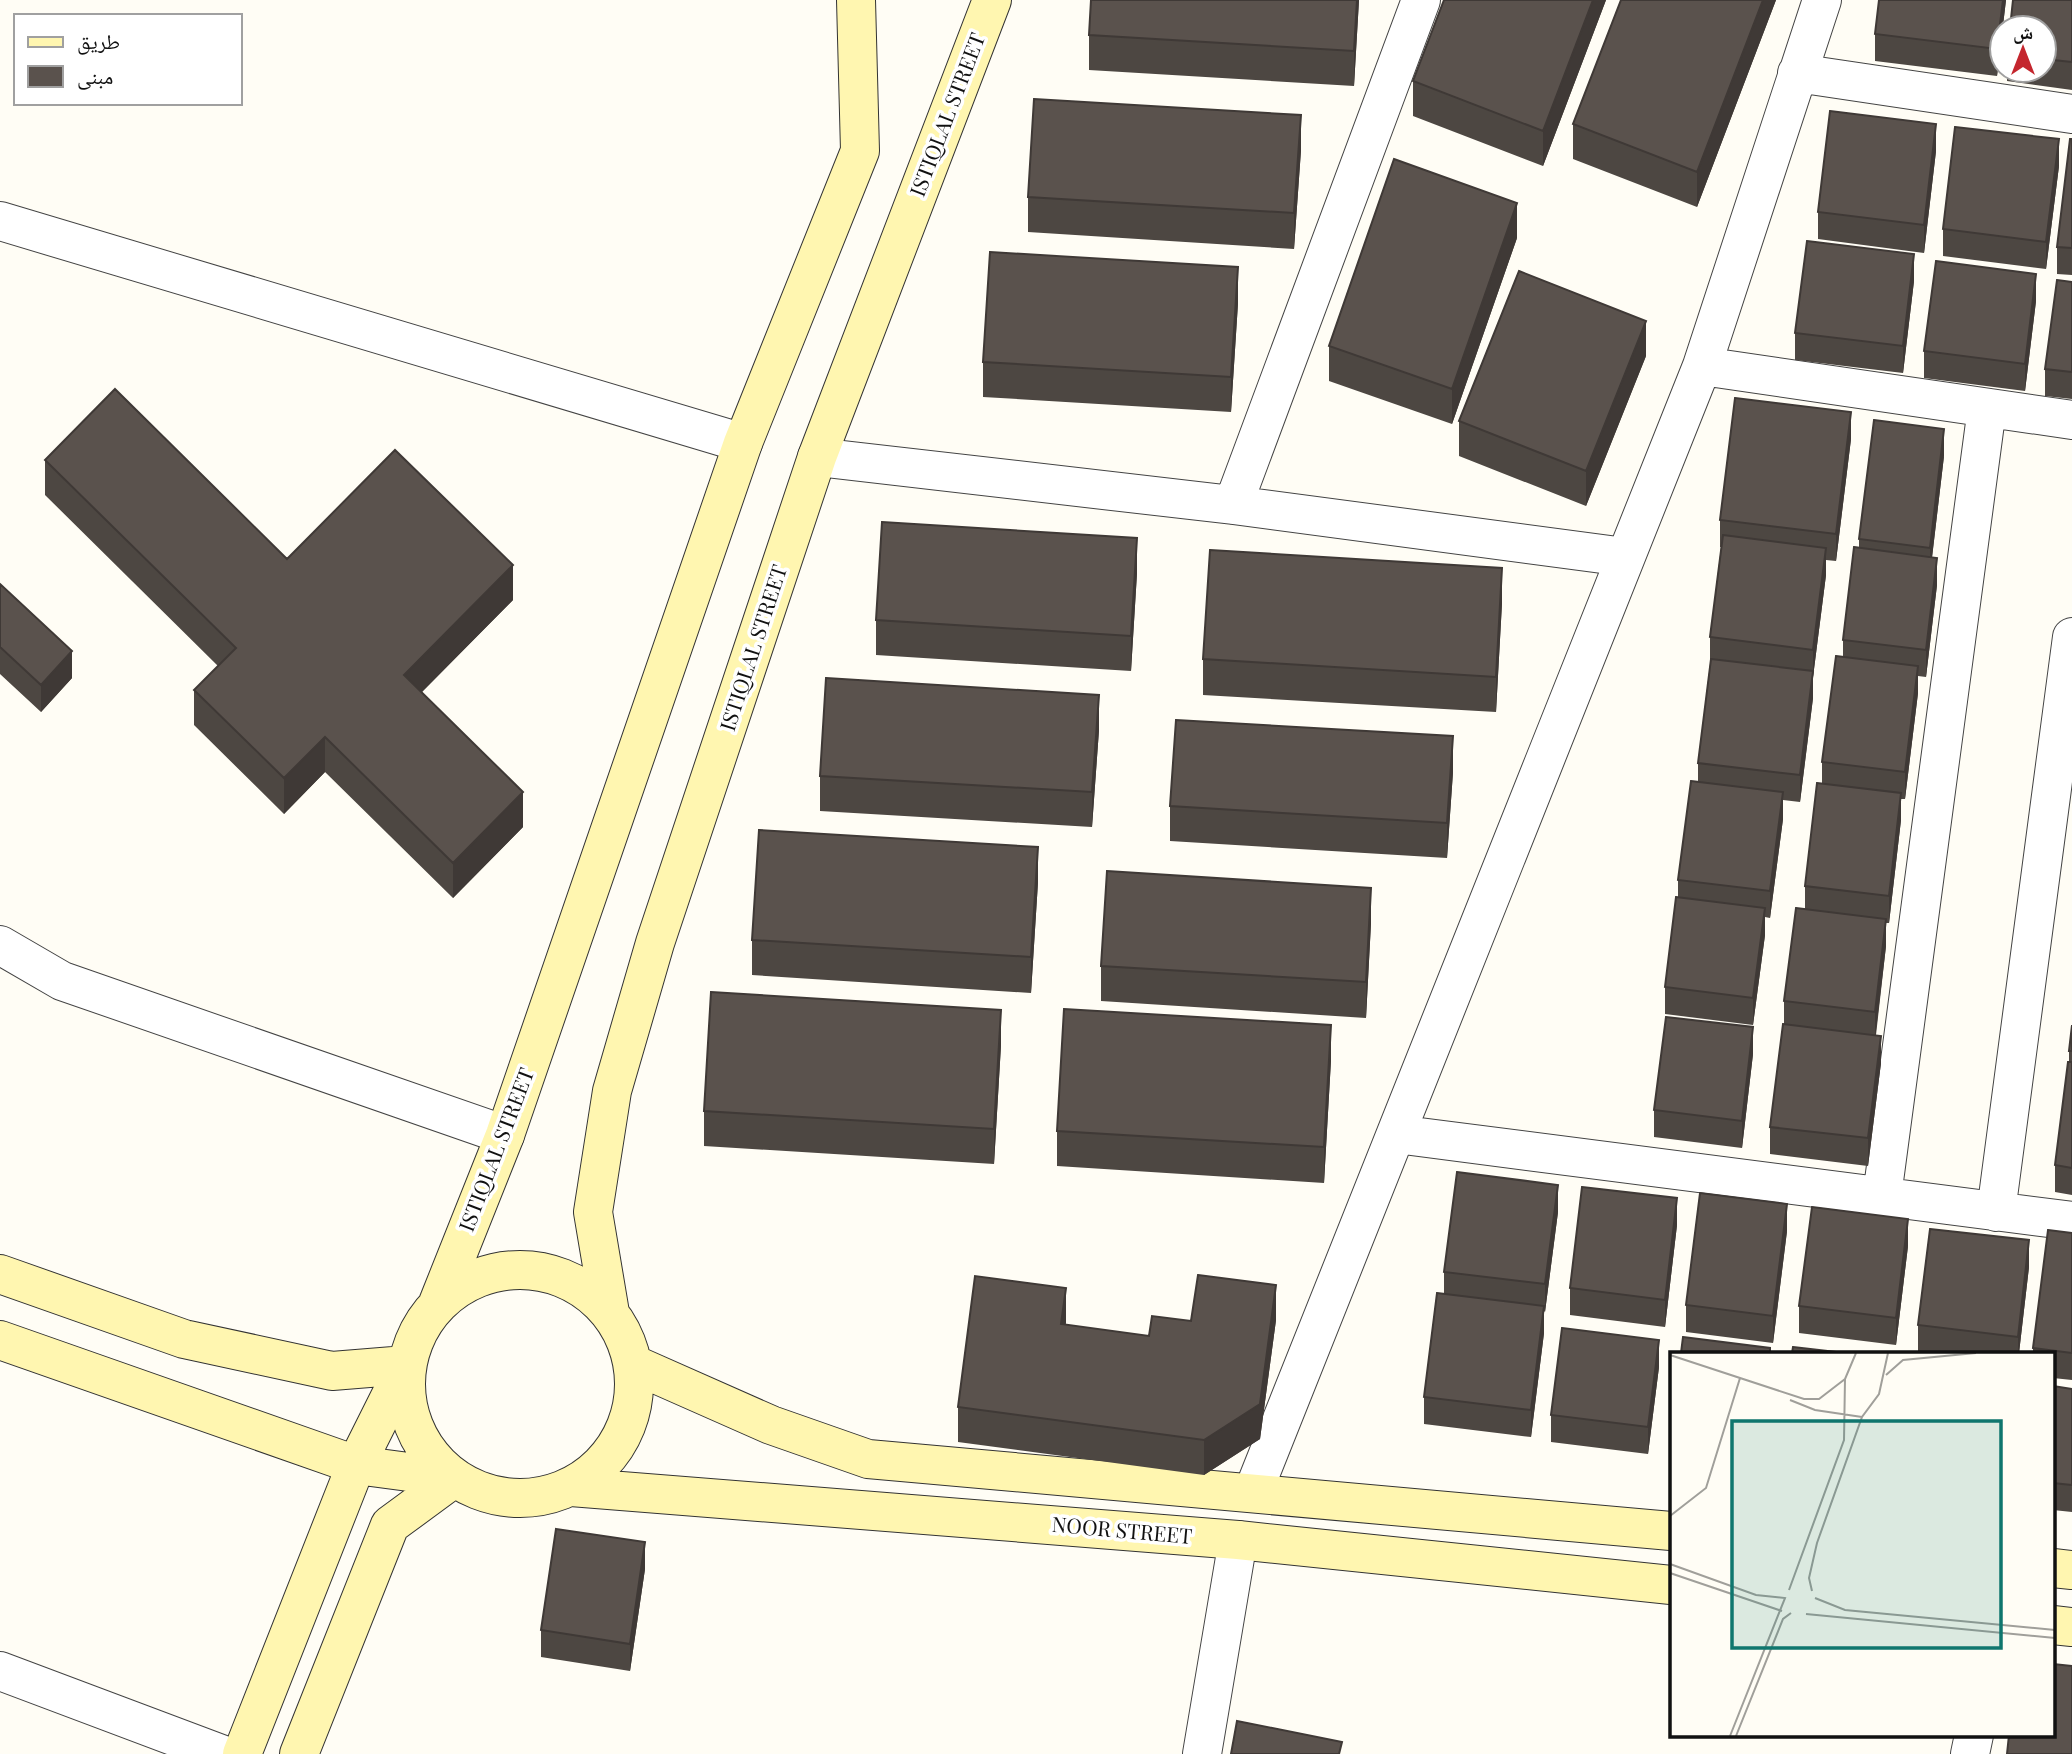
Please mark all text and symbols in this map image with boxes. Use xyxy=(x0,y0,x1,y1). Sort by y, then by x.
legend xyxy=(14,14,242,105)
north arrow xyxy=(1988,14,2058,84)
text: ش xyxy=(2013,18,2033,44)
text: طريق xyxy=(77,26,120,55)
street label: ISTIQLAL STREET xyxy=(902,28,990,200)
text: مبنى xyxy=(77,61,113,90)
street label: ISTIQLAL STREET xyxy=(712,561,792,734)
street label: ISTIQLAL STREET xyxy=(451,1063,539,1235)
inset map xyxy=(1670,1352,2054,1736)
street label: NOOR STREET xyxy=(1051,1509,1194,1549)

